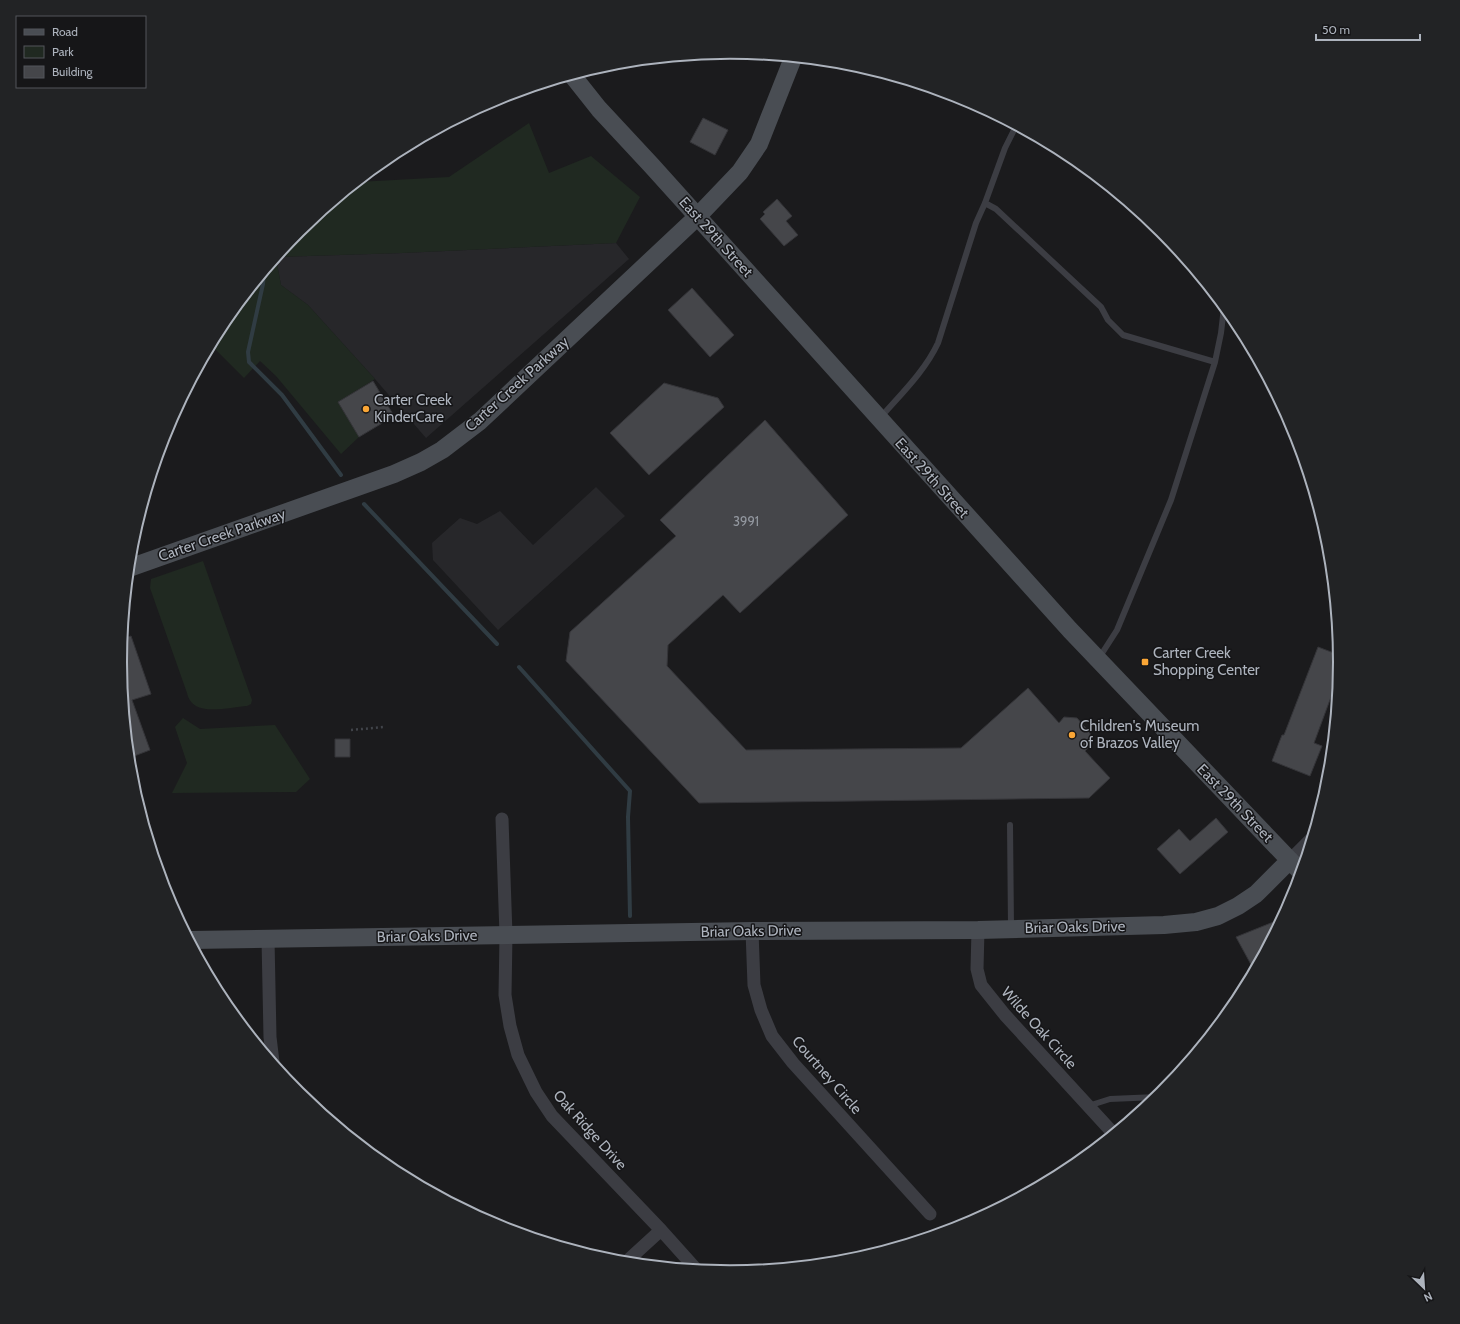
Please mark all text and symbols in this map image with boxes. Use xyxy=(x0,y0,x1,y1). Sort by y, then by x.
legend xyxy=(16,16,146,88)
scale bar xyxy=(1316,16,1420,42)
text: 50 m xyxy=(1322,22,1350,37)
text: Road xyxy=(52,24,78,39)
text: Park xyxy=(52,44,74,59)
text: Building xyxy=(52,64,94,79)
street label: East 29th Street xyxy=(675,193,757,281)
street label: Carter Creek Parkway xyxy=(461,332,573,435)
place label: Carter Creek KinderCare xyxy=(374,391,452,426)
marker: Carter Creek KinderCare xyxy=(361,404,371,414)
street label: East 29th Street xyxy=(891,434,973,522)
street label: Carter Creek Parkway xyxy=(156,505,288,565)
house number: 3991 xyxy=(733,513,759,529)
place label: Carter Creek Shopping Center xyxy=(1153,644,1260,679)
marker: Carter Creek Shopping Center xyxy=(1140,657,1150,667)
place label: Children's Museum of Brazos Valley xyxy=(1080,717,1199,752)
marker: Children's Museum of Brazos Valley xyxy=(1067,730,1077,740)
street label: East 29th Street xyxy=(1193,760,1277,846)
street label: Briar Oaks Drive xyxy=(1025,917,1126,937)
street label: Briar Oaks Drive xyxy=(701,921,802,941)
street label: Briar Oaks Drive xyxy=(377,926,478,946)
street label: Wilde Oak Circle xyxy=(997,983,1081,1073)
street label: Courtney Circle xyxy=(788,1032,866,1118)
street label: Oak Ridge Drive xyxy=(549,1086,631,1174)
north arrow xyxy=(1404,1268,1444,1308)
text: N xyxy=(1422,1289,1435,1305)

